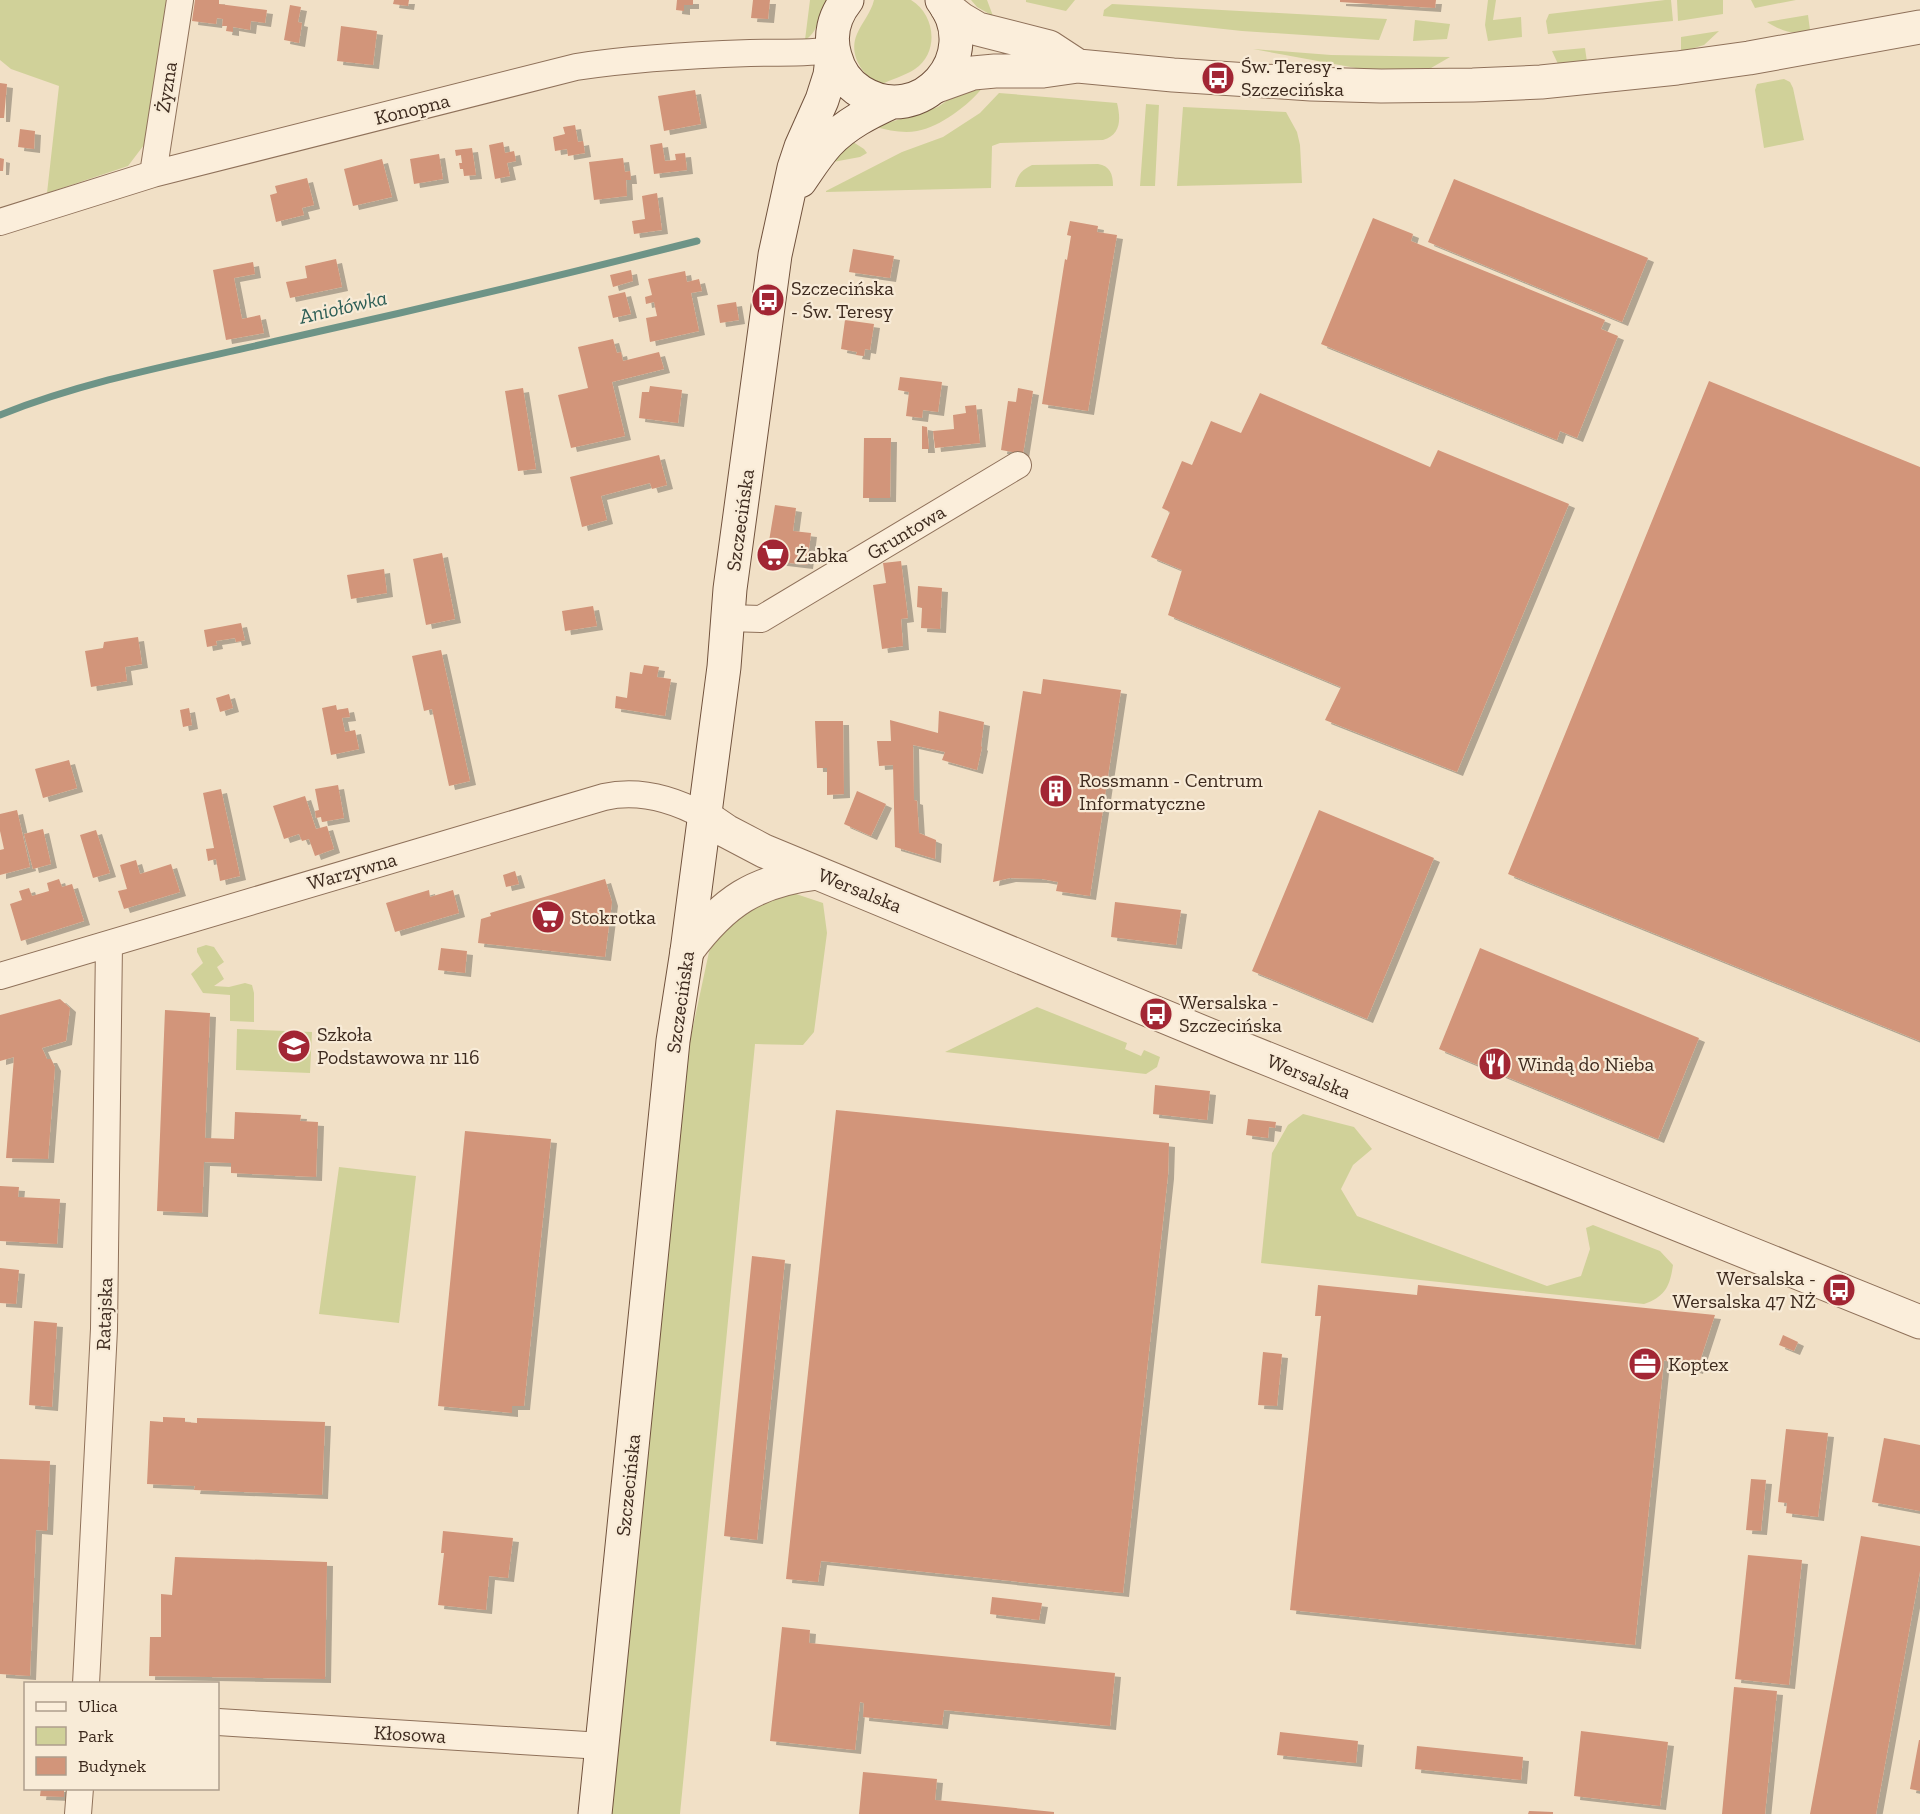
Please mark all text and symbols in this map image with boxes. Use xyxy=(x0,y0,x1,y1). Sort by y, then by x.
place label: Św. Teresy - Szczecińska xyxy=(1241,54,1344,101)
street label: Żyzna xyxy=(150,59,182,114)
bus stop icon: Św. Teresy - Szczecińska xyxy=(1200,60,1236,96)
street label: Konopna xyxy=(372,88,452,130)
place label: Szczecińska - Św. Teresy xyxy=(791,276,894,323)
bus stop icon: Szczecińska - Św. Teresy xyxy=(750,282,786,318)
water label: Aniołówka xyxy=(296,284,389,329)
street label: Szczecińska xyxy=(721,467,759,573)
street label: Gruntowa xyxy=(862,499,950,565)
supermarket icon: Żabka xyxy=(755,537,791,573)
place label: Żabka xyxy=(796,543,848,567)
place label: Rossmann - Centrum Informatyczne xyxy=(1079,768,1264,815)
building icon: Rossmann - Centrum Informatyczne xyxy=(1038,773,1074,809)
street label: Warzywna xyxy=(305,847,400,895)
street label: Wersalska xyxy=(815,862,906,918)
supermarket icon: Stokrotka xyxy=(530,899,566,935)
place label: Stokrotka xyxy=(571,905,656,929)
street label: Szczecińska xyxy=(661,949,699,1055)
place label: Wersalska - Szczecińska xyxy=(1179,990,1282,1037)
bus stop icon: Wersalska - Szczecińska xyxy=(1138,996,1174,1032)
place label: Szkoła Podstawowa nr 116 xyxy=(317,1022,480,1069)
school or university icon: Szkoła Podstawowa nr 116 xyxy=(276,1028,312,1064)
restaurant icon: Windą do Nieba xyxy=(1477,1046,1513,1082)
street label: Wersalska xyxy=(1264,1048,1355,1104)
place label: Windą do Nieba xyxy=(1518,1052,1654,1076)
place label: Wersalska - Wersalska 47 NŻ xyxy=(1673,1266,1816,1313)
bus stop icon: Wersalska - Wersalska 47 NŻ xyxy=(1821,1272,1857,1308)
street label: Ratajska xyxy=(91,1277,117,1351)
office icon: Koptex xyxy=(1627,1346,1663,1382)
place label: Koptex xyxy=(1668,1352,1729,1376)
street label: Szczecińska xyxy=(611,1432,645,1537)
legend xyxy=(24,1682,219,1790)
text: Ulica xyxy=(78,1695,118,1717)
street label: Kłosowa xyxy=(373,1720,447,1748)
text: Park xyxy=(78,1725,114,1747)
text: Budynek xyxy=(78,1755,147,1777)

